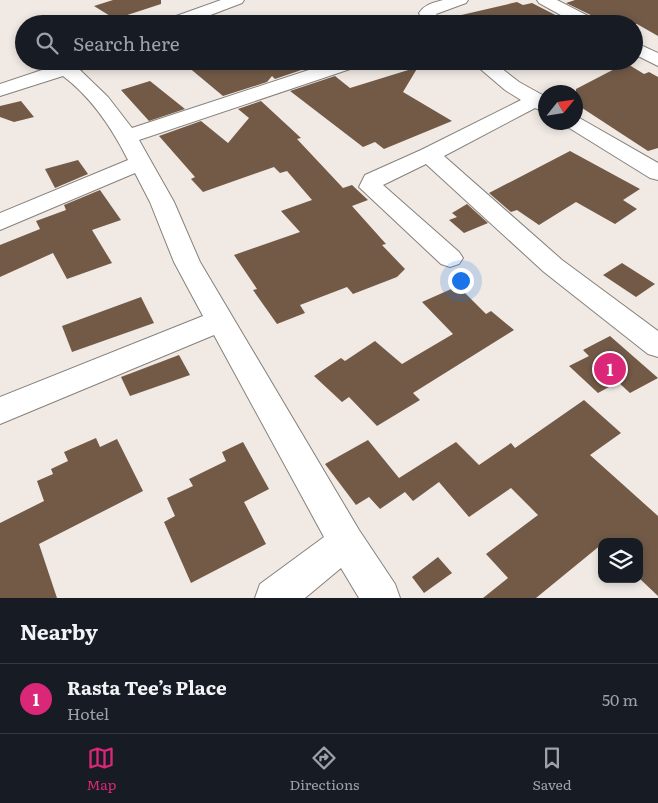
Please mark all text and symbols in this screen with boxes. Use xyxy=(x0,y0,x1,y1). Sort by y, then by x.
search box xyxy=(15,15,643,70)
icon: search xyxy=(33,29,61,57)
text: Search here xyxy=(73,29,180,57)
north arrow xyxy=(538,85,583,130)
your location xyxy=(448,268,474,294)
pin: 1 xyxy=(594,350,626,388)
map controls xyxy=(598,538,643,583)
button: layers xyxy=(598,538,643,583)
text: Nearby xyxy=(20,615,98,646)
text: Rasta Tee’s Place xyxy=(67,673,227,701)
text: 1 xyxy=(33,687,39,711)
text: 50 m xyxy=(602,687,638,711)
text: Hotel xyxy=(67,701,109,725)
tab: Map xyxy=(87,744,116,794)
tab: Directions xyxy=(289,744,359,794)
tab: Saved xyxy=(532,744,571,794)

